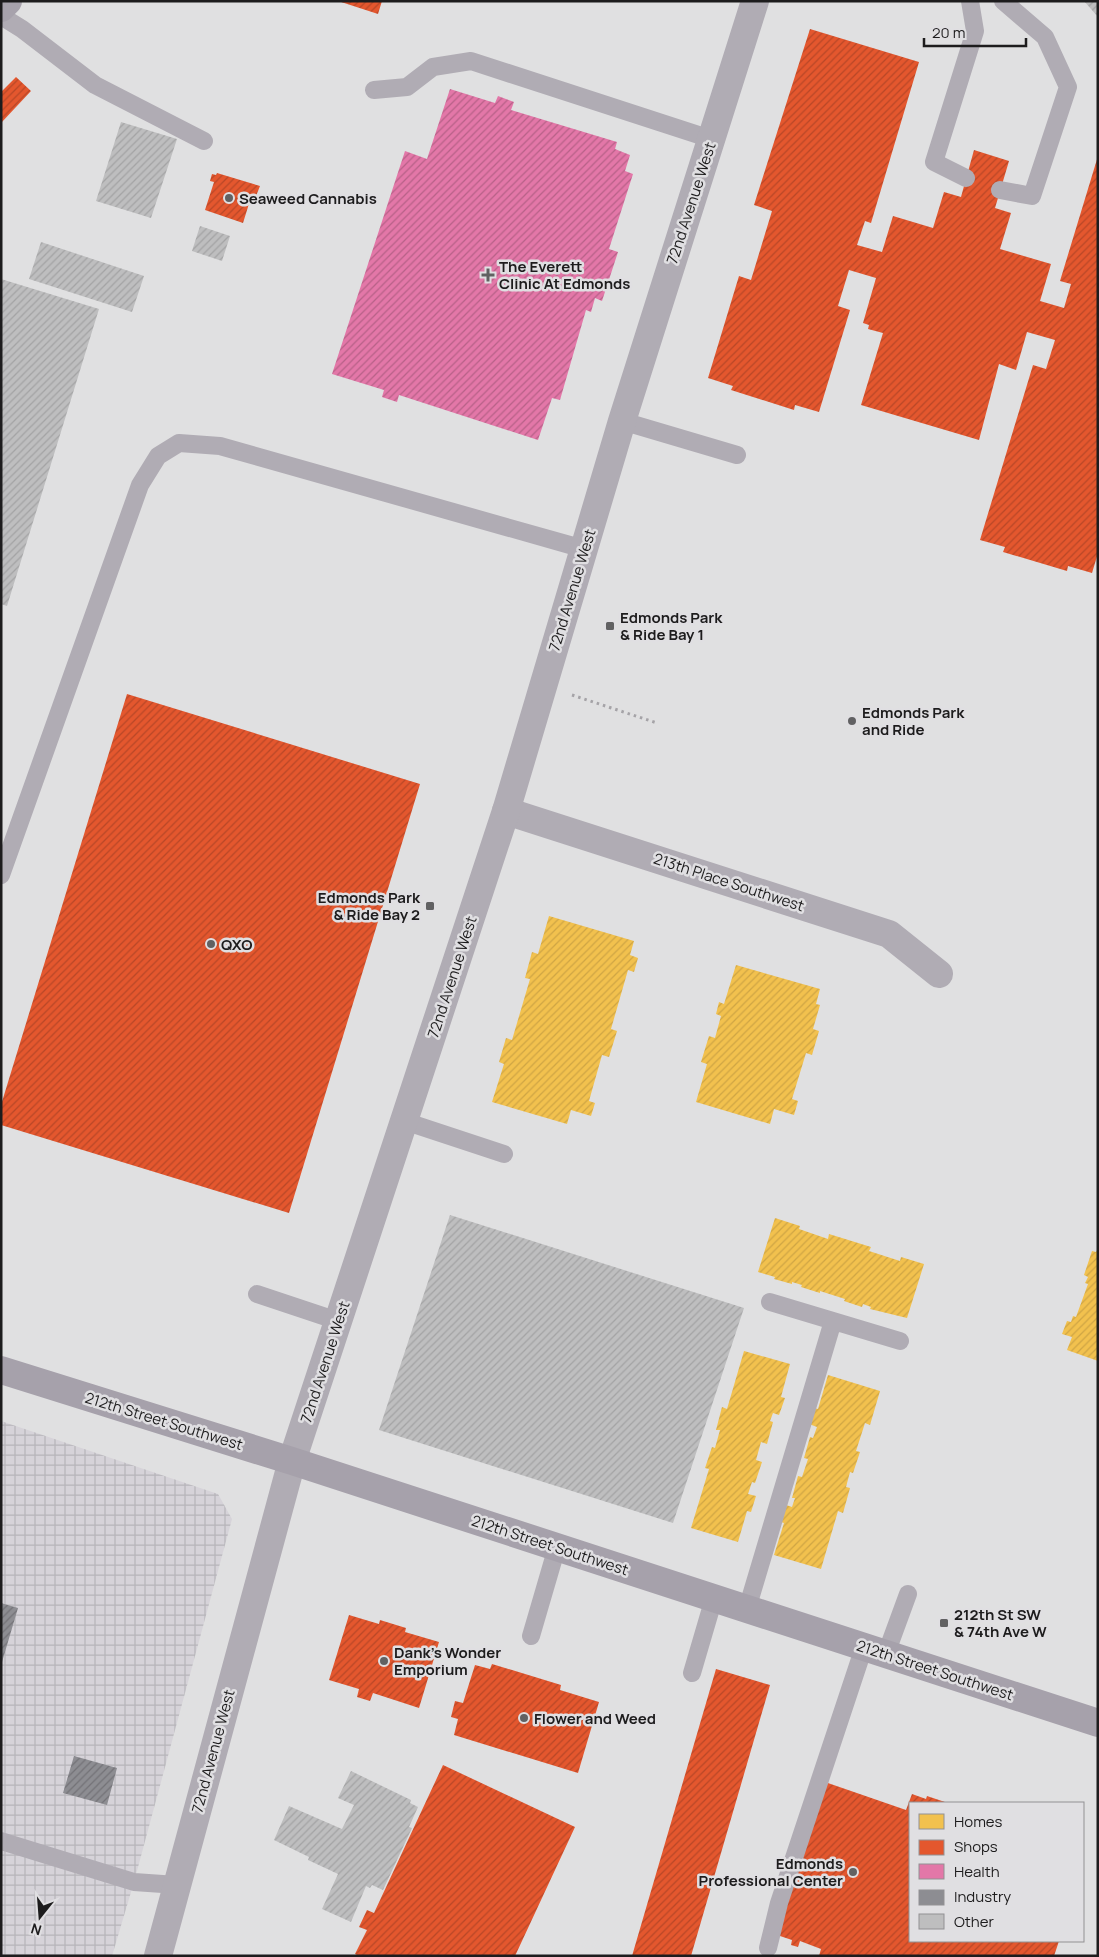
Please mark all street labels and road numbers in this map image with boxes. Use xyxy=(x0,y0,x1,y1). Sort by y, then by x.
street label: 72nd Avenue West xyxy=(661,139,721,267)
street label: 72nd Avenue West xyxy=(543,526,601,654)
street label: 213th Place Southwest xyxy=(651,848,807,916)
street label: 72nd Avenue West xyxy=(422,913,482,1041)
street label: 72nd Avenue West xyxy=(295,1298,355,1426)
street label: 212th Street Southwest xyxy=(83,1387,245,1455)
street label: 212th Street Southwest xyxy=(469,1510,631,1580)
street label: 212th Street Southwest xyxy=(854,1635,1016,1705)
street label: 72nd Avenue West xyxy=(186,1687,240,1815)

